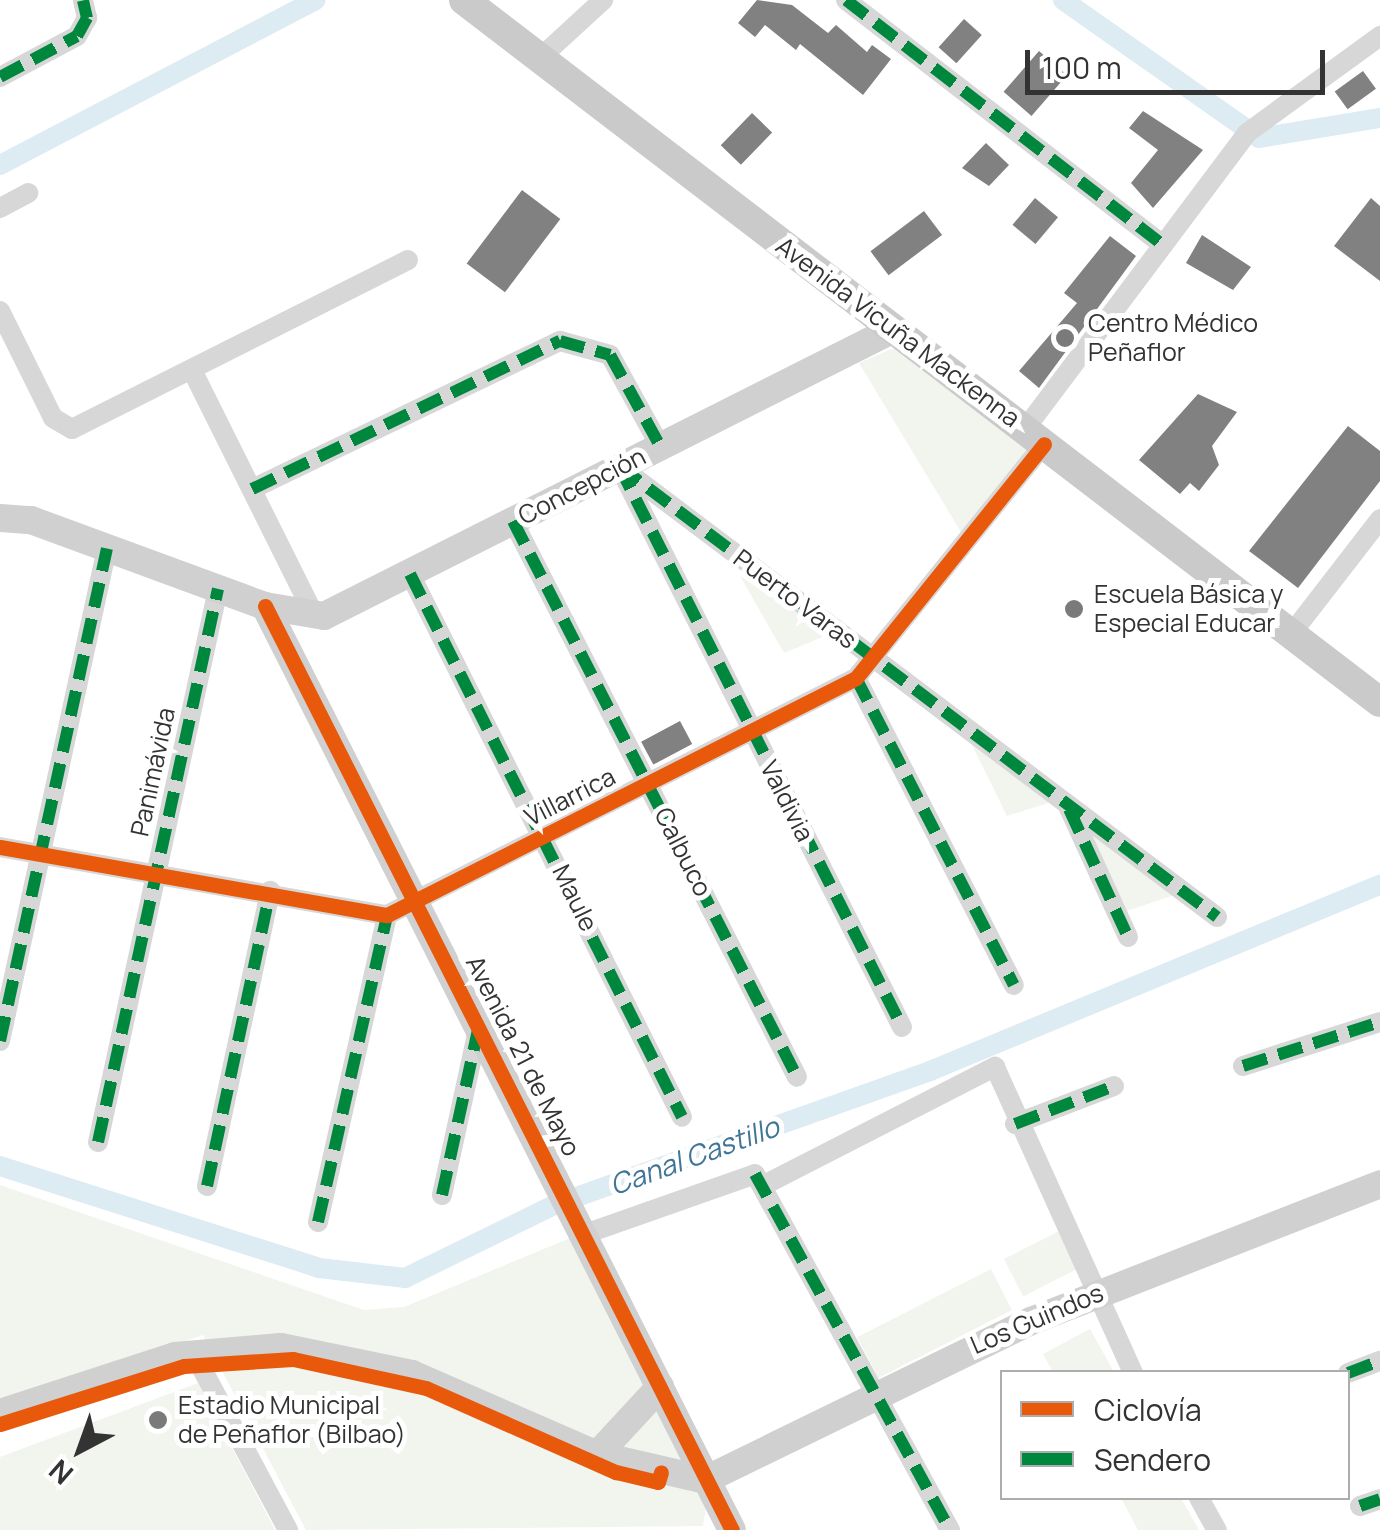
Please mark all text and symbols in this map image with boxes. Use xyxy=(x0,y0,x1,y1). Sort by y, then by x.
scale bar xyxy=(1030,30,1330,92)
text: 100 m xyxy=(1042,47,1122,88)
street label: Avenida Vicuña Mackenna xyxy=(770,231,1026,433)
place label: Centro Médico Peñaflor xyxy=(1088,309,1258,368)
marker: Centro Médico Peñaflor xyxy=(1052,325,1078,351)
street label: Concepción xyxy=(513,441,651,531)
street label: Puerto Varas xyxy=(728,543,862,655)
place label: Escuela Básica y Especial Educar xyxy=(1094,580,1283,639)
marker: Escuela Básica y Especial Educar xyxy=(1063,598,1085,620)
street label: Panimávida xyxy=(125,705,181,839)
street label: Valdivia xyxy=(754,756,820,846)
street label: Villarrica xyxy=(520,762,620,832)
street label: Calbuco xyxy=(648,803,718,901)
street label: Maule xyxy=(546,860,604,936)
street label: Avenida 21 de Mayo xyxy=(460,951,586,1161)
water label: Canal Castillo xyxy=(605,1109,783,1201)
street label: Los Guindos xyxy=(966,1278,1108,1360)
legend xyxy=(1000,1370,1350,1500)
text: Ciclovía xyxy=(1094,1389,1202,1430)
place label: Estadio Municipal de Peñaflor (Bilbao) xyxy=(178,1391,406,1450)
north arrow xyxy=(30,1400,130,1500)
marker: Estadio Municipal de Peñaflor (Bilbao) xyxy=(147,1409,169,1431)
text: Sendero xyxy=(1094,1439,1211,1480)
text: N xyxy=(40,1452,80,1494)

